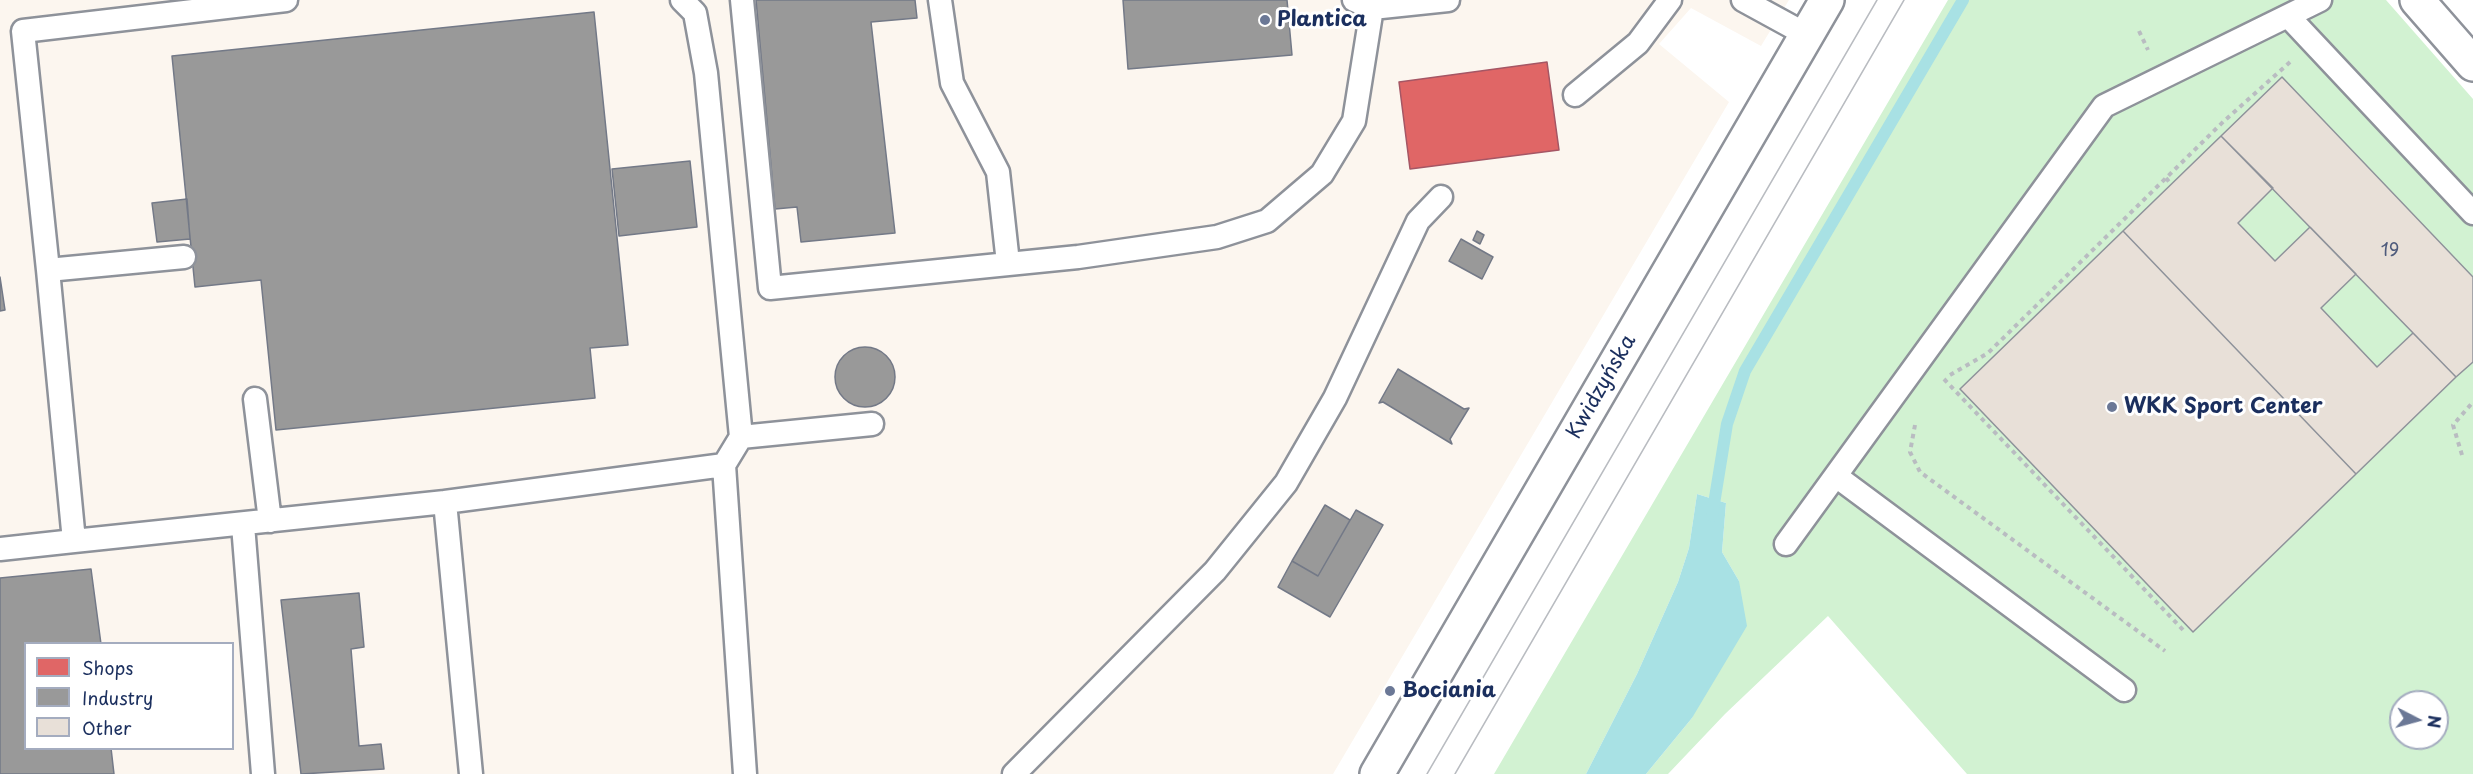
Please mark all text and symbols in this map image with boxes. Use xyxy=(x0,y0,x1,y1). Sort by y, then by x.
place label: Plantica xyxy=(1277,7,1367,33)
marker: Plantica xyxy=(1258,13,1272,27)
house number: 19 xyxy=(2381,240,2399,262)
street label: Kwidzyńska xyxy=(1562,330,1642,444)
place label: WKK Sport Center xyxy=(2124,394,2323,420)
marker: WKK Sport Center xyxy=(2105,400,2119,414)
legend xyxy=(24,642,234,750)
text: Shops xyxy=(82,654,133,681)
place label: Bociania xyxy=(1402,678,1496,704)
text: Industry xyxy=(82,684,153,711)
marker: Bociania xyxy=(1383,684,1397,698)
north arrow xyxy=(2389,690,2449,750)
text: Other xyxy=(82,714,131,741)
text: N xyxy=(2422,714,2448,729)

